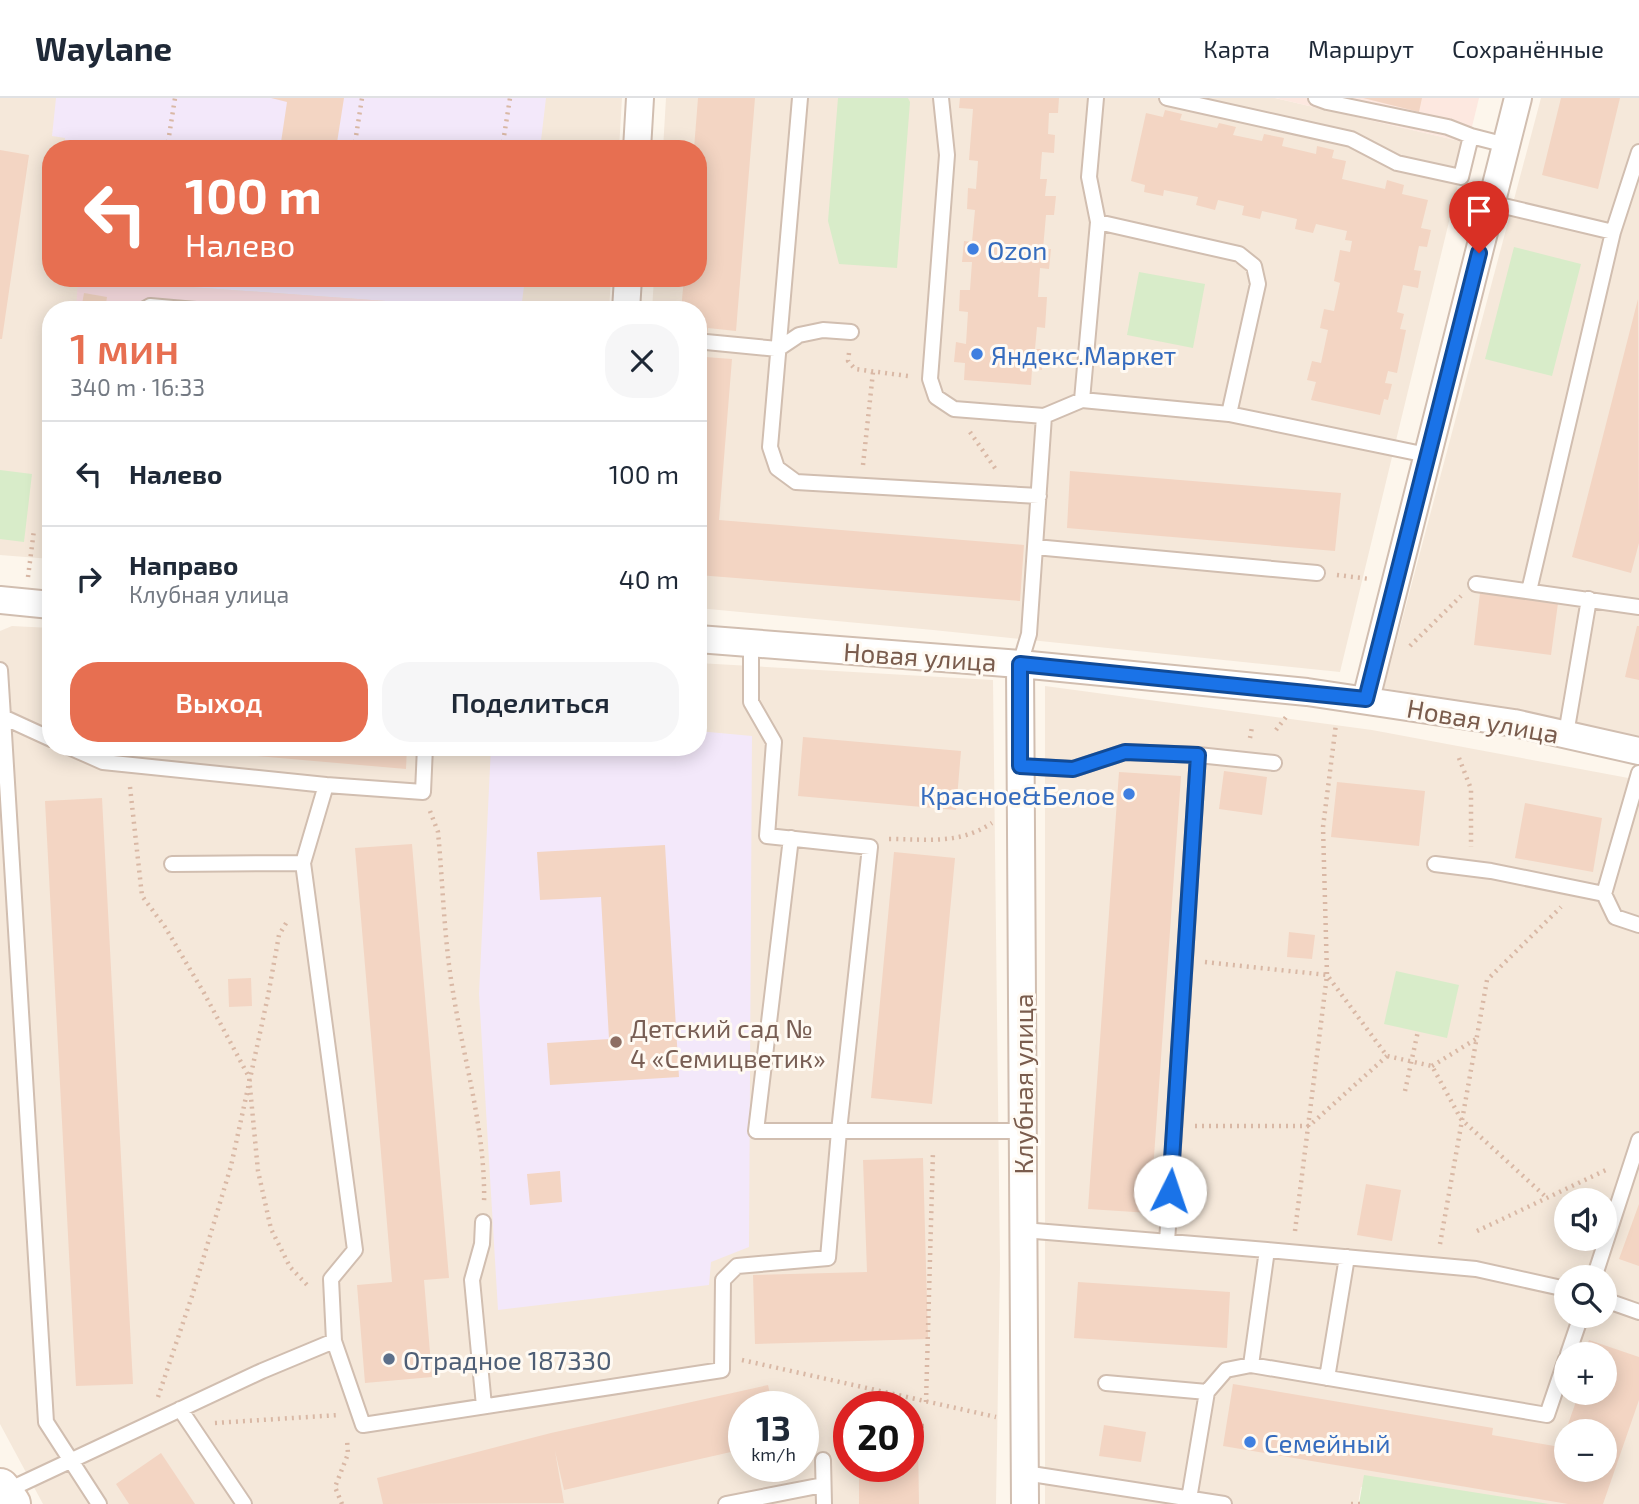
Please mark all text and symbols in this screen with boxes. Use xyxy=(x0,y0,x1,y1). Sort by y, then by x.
text: Waylane xyxy=(35,28,172,68)
text: Карта xyxy=(1203,34,1270,63)
text: Маршрут xyxy=(1308,34,1414,63)
text: Сохранённые xyxy=(1452,34,1604,63)
text: 100 m xyxy=(185,165,322,224)
icon: left xyxy=(70,168,161,259)
pin xyxy=(1449,181,1509,253)
icon: arrive xyxy=(1460,192,1498,230)
text: Налево xyxy=(185,225,295,263)
place label: Ozon xyxy=(987,234,1047,265)
marker: Ozon xyxy=(965,241,981,257)
text: 1 мин xyxy=(70,322,179,372)
button: close xyxy=(605,324,679,398)
place label: Яндекс.Маркет xyxy=(991,339,1177,370)
marker: Яндекс.Маркет xyxy=(969,346,985,362)
text: 340 m · 16:33 xyxy=(70,373,205,401)
icon: left xyxy=(70,455,108,493)
text: Налево xyxy=(129,458,222,489)
text: 100 m xyxy=(609,458,679,489)
text: Направо xyxy=(129,549,238,580)
icon: right xyxy=(70,560,108,598)
text: 40 m xyxy=(619,563,679,594)
text: Клубная улица xyxy=(129,580,289,608)
street label: Новая улица xyxy=(842,635,998,678)
button: Выход xyxy=(70,662,368,742)
button: Поделиться xyxy=(382,662,679,742)
street label: Новая улица xyxy=(1405,691,1561,750)
place label: Красное&Белое xyxy=(920,779,1115,810)
marker: Красное&Белое xyxy=(1121,786,1137,802)
street label: Клубная улица xyxy=(1007,994,1039,1175)
place label: Детский сад № 4 «Семицветик» xyxy=(630,1012,826,1073)
marker: Детский сад № 4 «Семицветик» xyxy=(608,1034,624,1050)
position arrow xyxy=(1133,1154,1207,1228)
map controls xyxy=(1554,1188,1617,1482)
button: sound xyxy=(1554,1188,1617,1251)
button: search xyxy=(1554,1265,1617,1328)
button: + xyxy=(1554,1342,1617,1405)
place label: Отрадное 187330 xyxy=(403,1344,612,1375)
marker: Отрадное 187330 xyxy=(381,1351,397,1367)
speed limit sign: 20 xyxy=(833,1391,924,1482)
text: 13 xyxy=(756,1406,791,1448)
button: − xyxy=(1554,1419,1617,1482)
place label: Семейный xyxy=(1264,1427,1390,1458)
marker: Семейный xyxy=(1242,1434,1258,1450)
text: km/h xyxy=(751,1443,796,1465)

